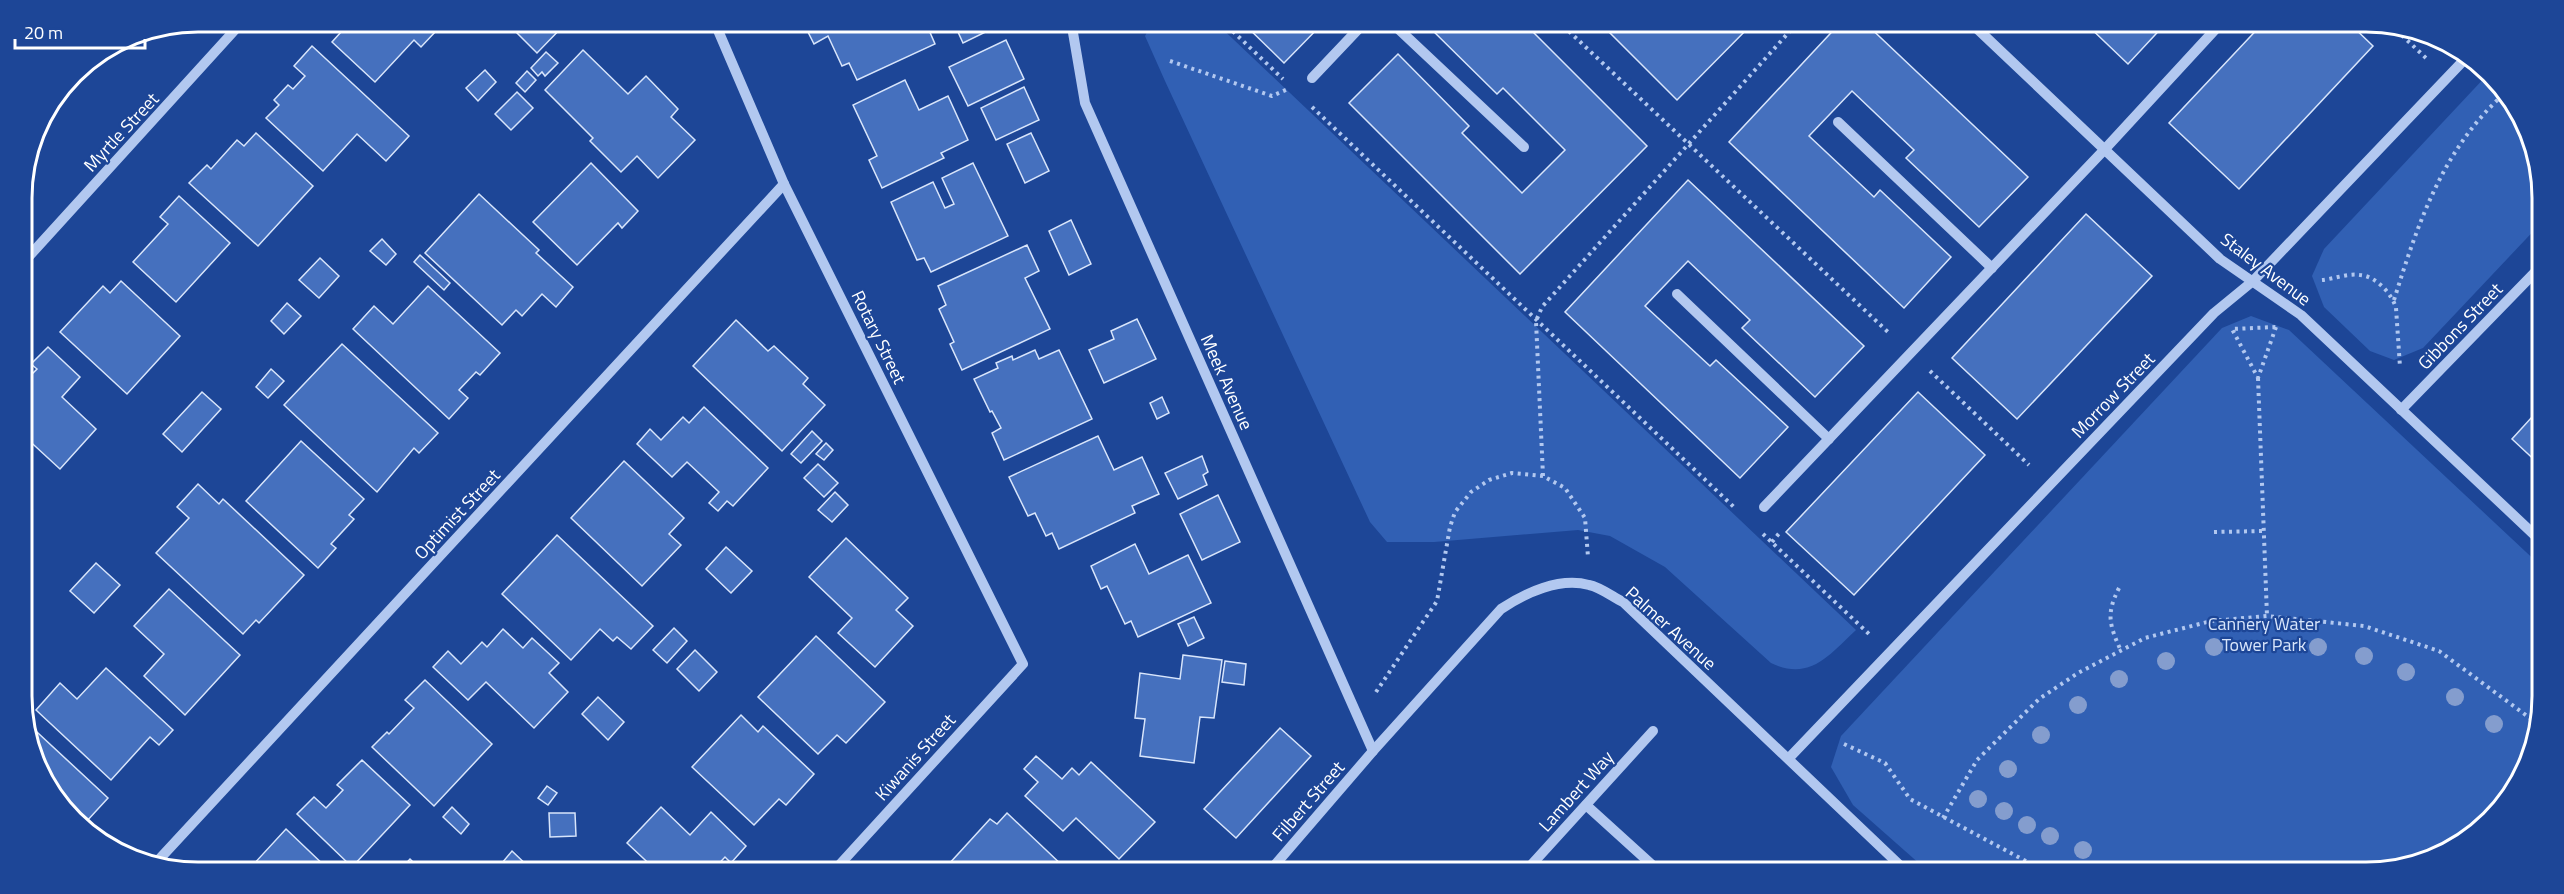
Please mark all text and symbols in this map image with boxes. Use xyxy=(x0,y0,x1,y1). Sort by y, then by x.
scale bar xyxy=(15,12,146,50)
text: 20 m xyxy=(24,19,63,46)
street label: Myrtle Street xyxy=(77,86,165,178)
street label: Staley Avenue xyxy=(2215,226,2317,312)
street label: Gibbons Street xyxy=(2411,276,2509,376)
street label: Rotary Street xyxy=(845,286,914,389)
street label: Meek Avenue xyxy=(1194,330,1260,434)
street label: Morrow Street xyxy=(2065,345,2161,444)
street label: Optimist Street xyxy=(408,462,507,565)
street label: Palmer Avenue xyxy=(1619,580,1723,676)
park label: Cannery Water Tower Park xyxy=(2208,610,2320,658)
street label: Kiwanis Street xyxy=(868,707,962,807)
street label: Lambert Way xyxy=(1532,744,1620,838)
street label: Filbert Street xyxy=(1265,754,1351,847)

